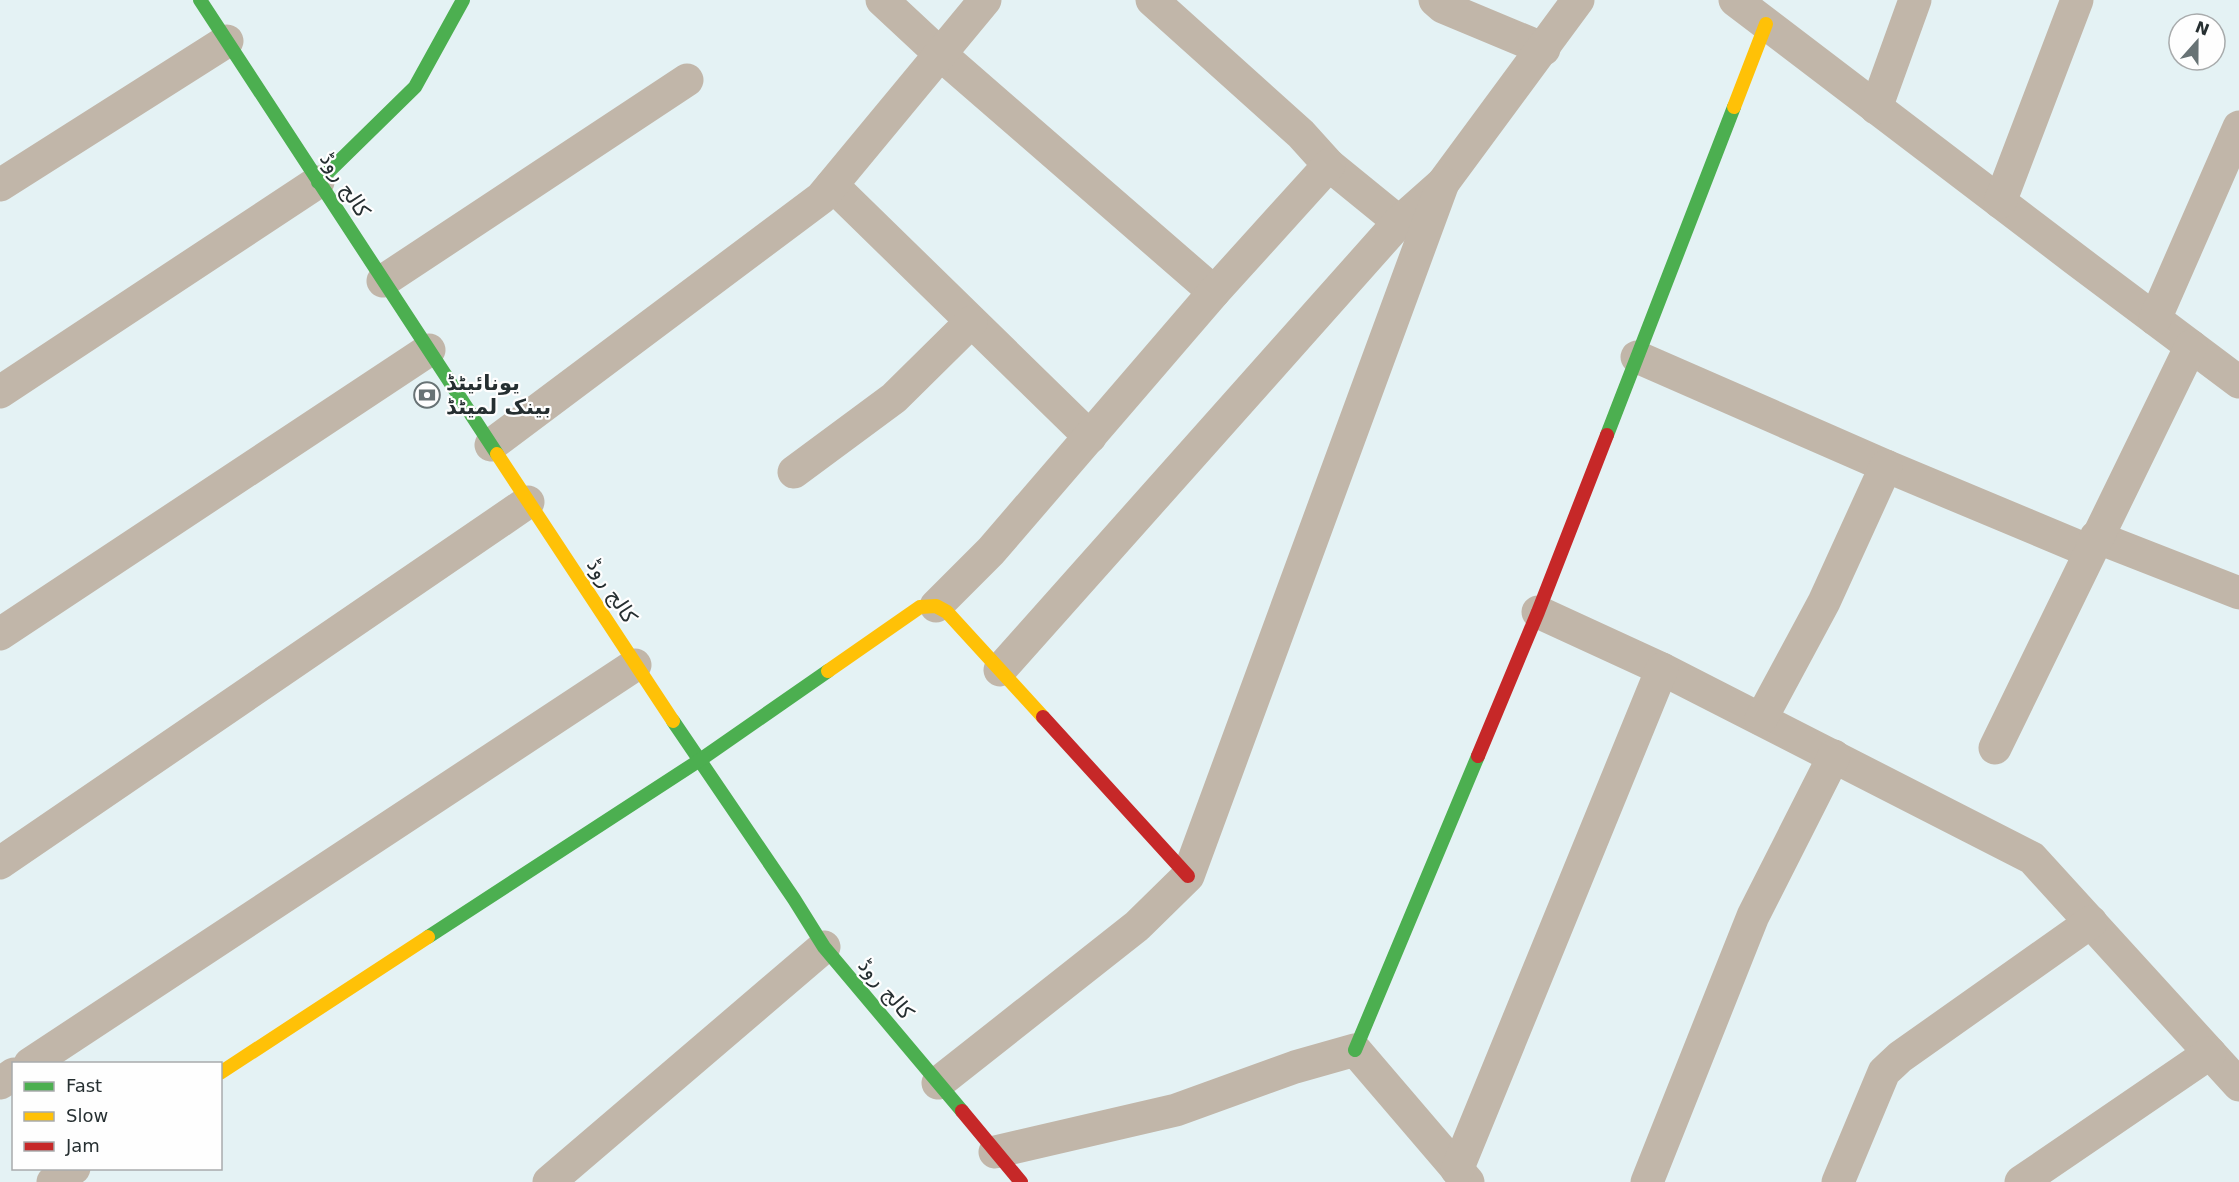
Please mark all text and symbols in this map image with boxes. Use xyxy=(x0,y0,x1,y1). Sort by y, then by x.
north arrow xyxy=(2167,12,2227,72)
text: N xyxy=(2193,17,2212,40)
street label: کالج روڈ xyxy=(315,148,375,222)
place label: یونائیٹڈ بینک لمیٹڈ xyxy=(446,371,551,419)
bank icon: یونائیٹڈ بینک لمیٹڈ xyxy=(412,380,442,410)
street label: کالج روڈ xyxy=(582,554,642,628)
street label: کالج روڈ xyxy=(853,953,919,1025)
legend xyxy=(12,1062,222,1170)
text: Fast xyxy=(66,1075,102,1096)
text: Slow xyxy=(66,1105,108,1126)
text: Jam xyxy=(65,1135,100,1156)

